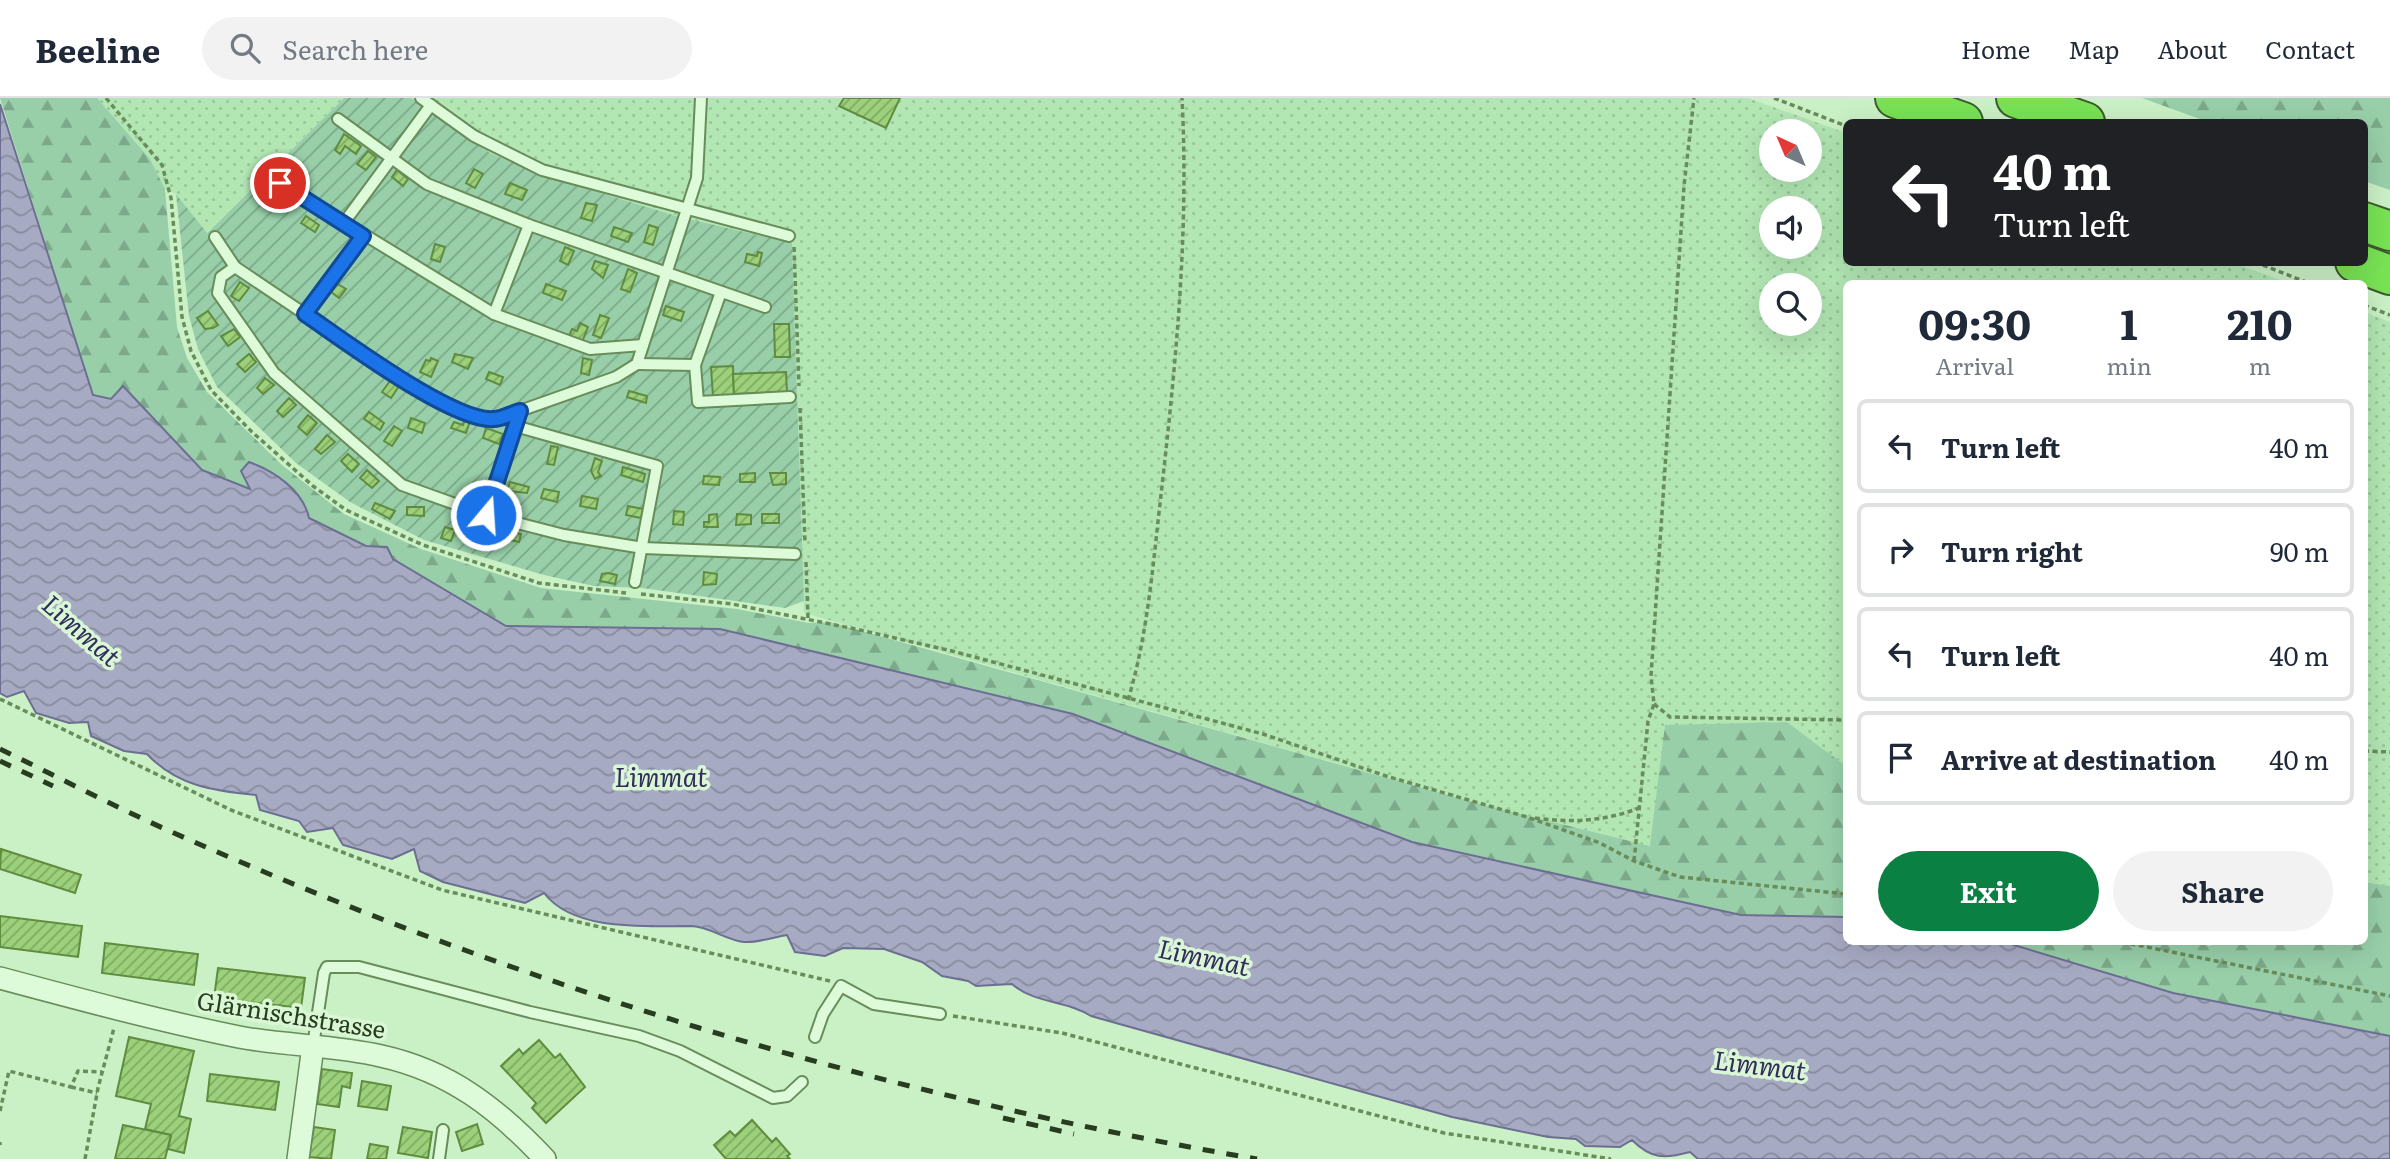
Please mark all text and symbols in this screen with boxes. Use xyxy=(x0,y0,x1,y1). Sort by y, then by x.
search box xyxy=(202,17,692,80)
text: Beeline xyxy=(35,24,160,73)
icon: search xyxy=(226,29,264,67)
text: Search here xyxy=(282,29,428,68)
text: Home xyxy=(1961,31,2030,66)
text: Map xyxy=(2068,31,2119,66)
text: About xyxy=(2157,31,2227,66)
text: Contact xyxy=(2265,31,2355,66)
north arrow xyxy=(1759,119,1822,182)
map controls xyxy=(1759,119,1822,336)
text: 40 m xyxy=(1993,132,2111,205)
icon: left xyxy=(1878,147,1969,238)
pin xyxy=(250,153,310,213)
icon: arrive xyxy=(261,164,299,202)
button: sound xyxy=(1759,196,1822,259)
text: Turn left xyxy=(1993,199,2130,247)
button: search xyxy=(1759,273,1822,336)
text: 09:30 xyxy=(1918,291,2031,353)
text: 1 xyxy=(2120,291,2138,353)
text: 210 xyxy=(2227,291,2293,353)
text: Arrival xyxy=(1935,348,2014,382)
text: min xyxy=(2106,348,2152,382)
text: m xyxy=(2249,348,2271,382)
icon: left xyxy=(1882,427,1920,465)
text: Turn left xyxy=(1941,427,2060,466)
text: 40 m xyxy=(2269,427,2329,466)
position arrow xyxy=(449,478,523,552)
icon: right xyxy=(1882,531,1920,569)
text: Turn right xyxy=(1941,531,2083,570)
text: 90 m xyxy=(2270,531,2329,570)
water label: Limmat xyxy=(35,584,131,675)
icon: left xyxy=(1882,635,1920,673)
text: Turn left xyxy=(1941,635,2060,674)
text: 40 m xyxy=(2269,635,2329,674)
icon: arrive xyxy=(1882,739,1920,777)
text: Arrive at destination xyxy=(1941,739,2216,778)
text: 40 m xyxy=(2269,739,2329,778)
water label: Limmat xyxy=(615,756,708,795)
button: Exit xyxy=(1878,851,2099,931)
button: Share xyxy=(2113,851,2333,931)
water label: Limmat xyxy=(1155,927,1255,984)
street label: Glärnischstrasse xyxy=(195,981,388,1046)
water label: Limmat xyxy=(1712,1039,1809,1089)

